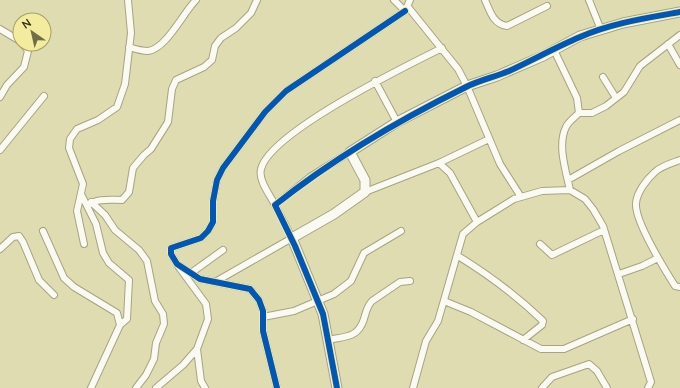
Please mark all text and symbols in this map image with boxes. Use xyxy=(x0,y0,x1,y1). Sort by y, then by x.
north arrow xyxy=(12,12,52,52)
text: N xyxy=(19,16,34,33)

